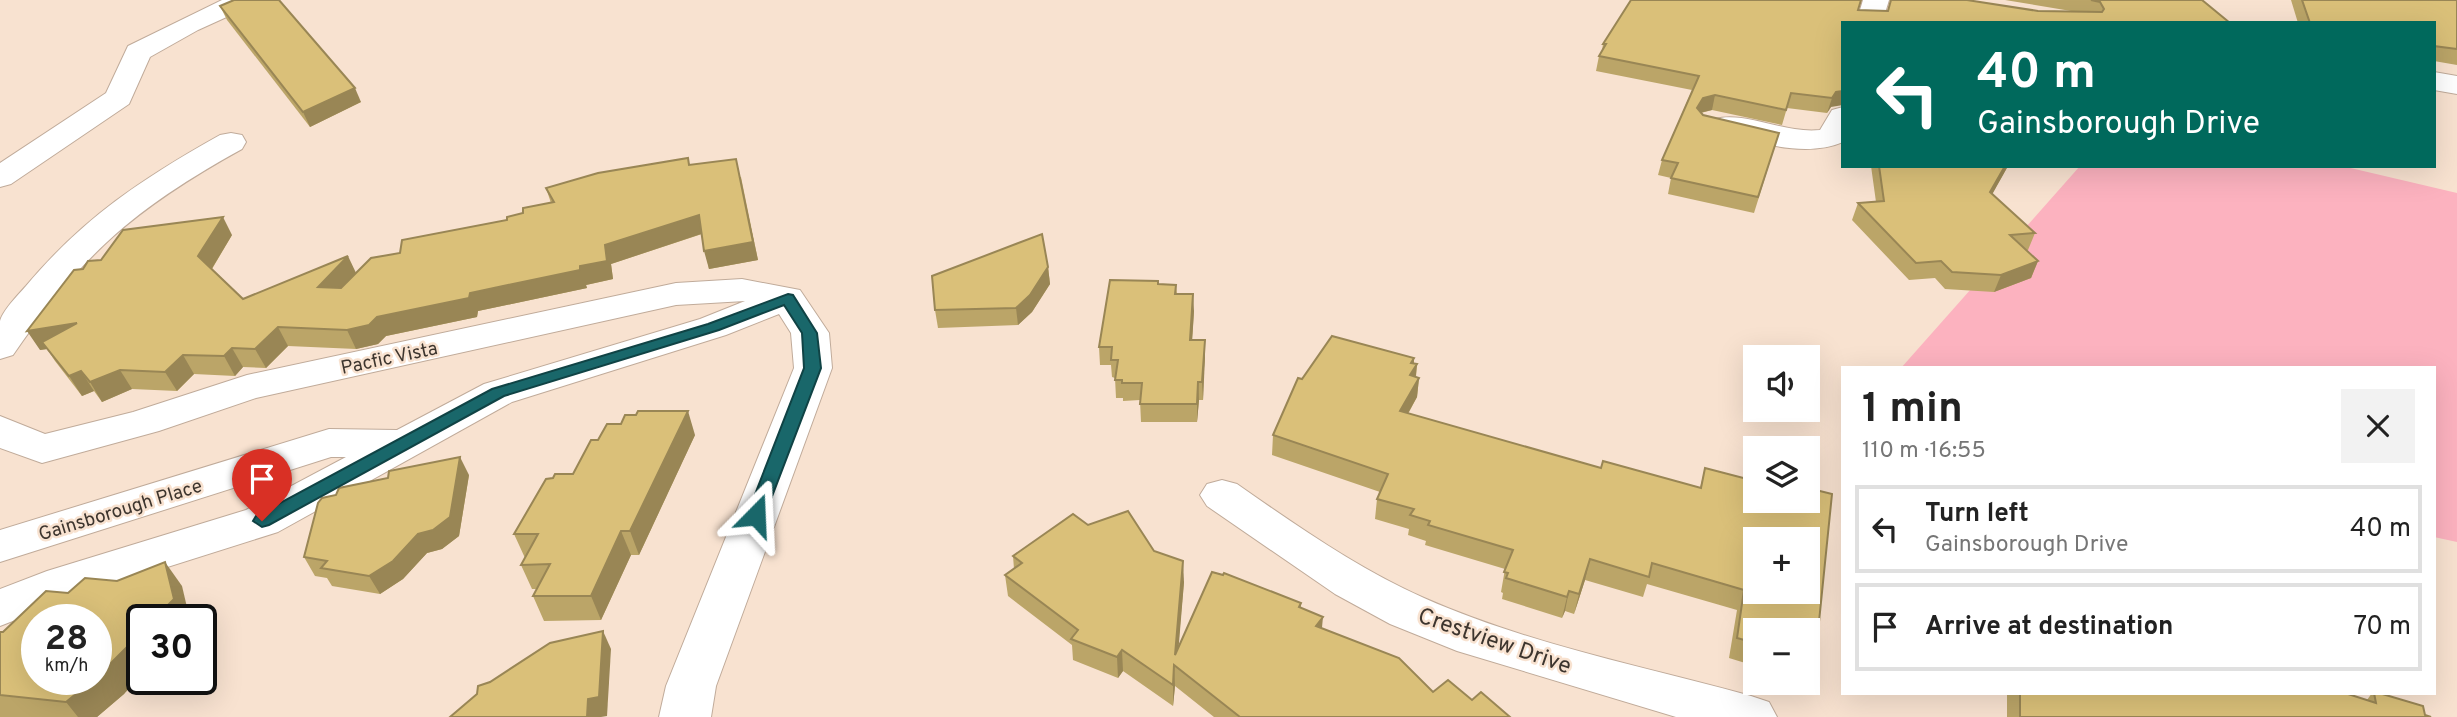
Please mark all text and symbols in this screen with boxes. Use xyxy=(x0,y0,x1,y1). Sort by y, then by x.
text: 40 m xyxy=(1977,44,2096,106)
icon: left xyxy=(1862,49,1953,140)
text: Gainsborough Drive xyxy=(1977,105,2260,145)
street label: Pacfic Vista xyxy=(339,337,440,381)
map controls xyxy=(1743,345,1820,695)
button: sound xyxy=(1743,345,1820,422)
text: 1 min xyxy=(1862,384,1963,437)
button: close xyxy=(2341,389,2415,463)
button: layers xyxy=(1743,436,1820,513)
text: 110 m · 16:55 xyxy=(1862,437,1986,466)
pin xyxy=(232,449,292,521)
icon: arrive xyxy=(243,460,281,498)
street label: Gainsborough Place xyxy=(36,475,205,547)
position arrow xyxy=(719,478,793,552)
text: Turn left xyxy=(1925,498,2029,531)
icon: left xyxy=(1866,510,1904,548)
text: 40 m xyxy=(2350,513,2411,546)
button: + xyxy=(1743,527,1820,604)
text: Gainsborough Drive xyxy=(1925,531,2128,560)
street label: Crestview Drive xyxy=(1414,603,1575,682)
speed limit sign: 30 xyxy=(126,604,217,695)
icon: arrive xyxy=(1866,608,1904,646)
text: Arrive at destination xyxy=(1925,611,2173,644)
text: 70 m xyxy=(2353,611,2411,644)
text: 28 xyxy=(45,618,88,662)
button: − xyxy=(1743,618,1820,695)
text: km/h xyxy=(45,655,88,678)

